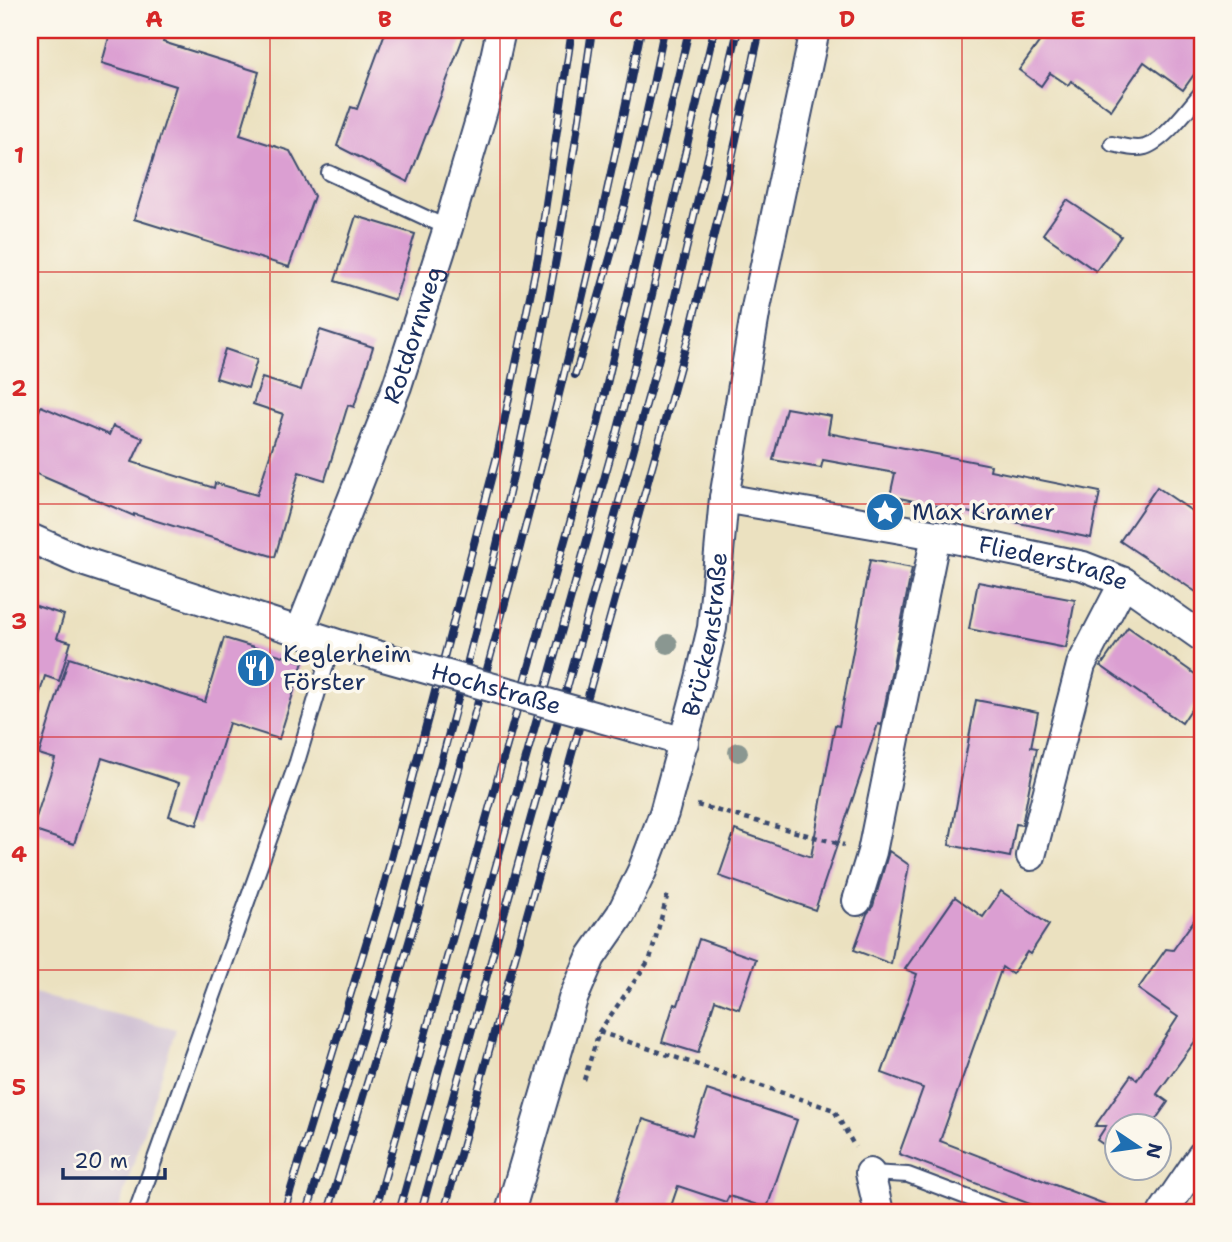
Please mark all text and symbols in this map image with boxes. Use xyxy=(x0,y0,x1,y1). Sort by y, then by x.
text: A xyxy=(145,4,163,34)
text: B xyxy=(378,4,392,34)
text: C xyxy=(609,4,623,34)
text: D xyxy=(839,4,855,34)
text: E xyxy=(1070,4,1086,34)
text: 1 xyxy=(14,140,24,170)
street label: Rotdornweg xyxy=(376,262,451,409)
text: 2 xyxy=(11,373,27,403)
place icon: Max Kramer xyxy=(864,491,906,533)
place label: Max Kramer xyxy=(912,496,1055,528)
street label: Fliederstraße xyxy=(976,528,1133,598)
street label: Brückenstraße xyxy=(675,551,735,720)
text: 3 xyxy=(11,606,27,636)
place label: Keglerheim Förster xyxy=(283,638,411,698)
restaurant icon: Keglerheim Förster xyxy=(235,647,277,689)
street label: Hochstraße xyxy=(427,655,565,722)
text: 4 xyxy=(11,839,27,869)
text: 5 xyxy=(12,1072,26,1102)
north arrow xyxy=(1102,1112,1172,1182)
scale bar xyxy=(63,1137,164,1181)
text: N xyxy=(1140,1141,1168,1161)
text: 20 m xyxy=(74,1147,128,1175)

